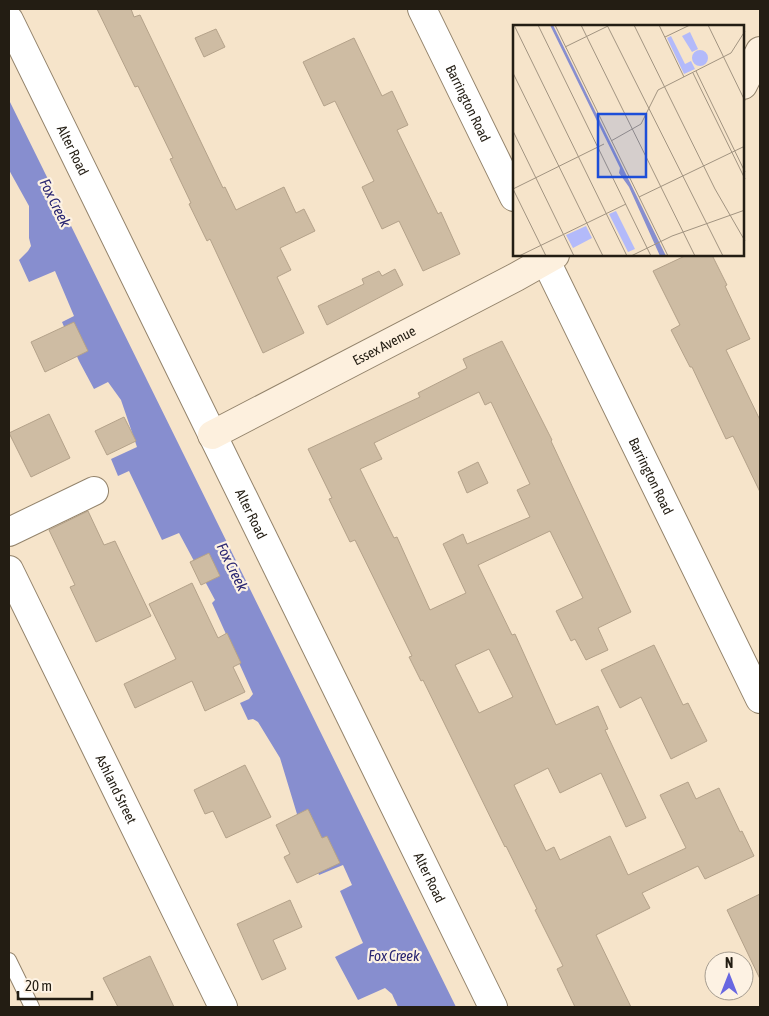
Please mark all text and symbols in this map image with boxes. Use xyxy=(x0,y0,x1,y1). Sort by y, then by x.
inset map xyxy=(513,25,744,256)
street label: Barrington Road xyxy=(443,62,494,144)
street label: Alter Road xyxy=(54,123,92,178)
water label: Fox Creek xyxy=(37,176,75,230)
street label: Essex Avenue xyxy=(350,323,418,368)
street label: Barrington Road xyxy=(626,435,677,517)
street label: Alter Road xyxy=(232,486,270,541)
water label: Fox Creek xyxy=(214,540,252,594)
street label: Ashland Street xyxy=(93,752,140,826)
street label: Alter Road xyxy=(410,850,448,905)
water label: Fox Creek xyxy=(368,947,420,964)
north arrow xyxy=(704,951,754,1001)
text: N xyxy=(725,955,733,971)
scale bar xyxy=(18,968,91,1000)
text: 20 m xyxy=(25,977,52,994)

